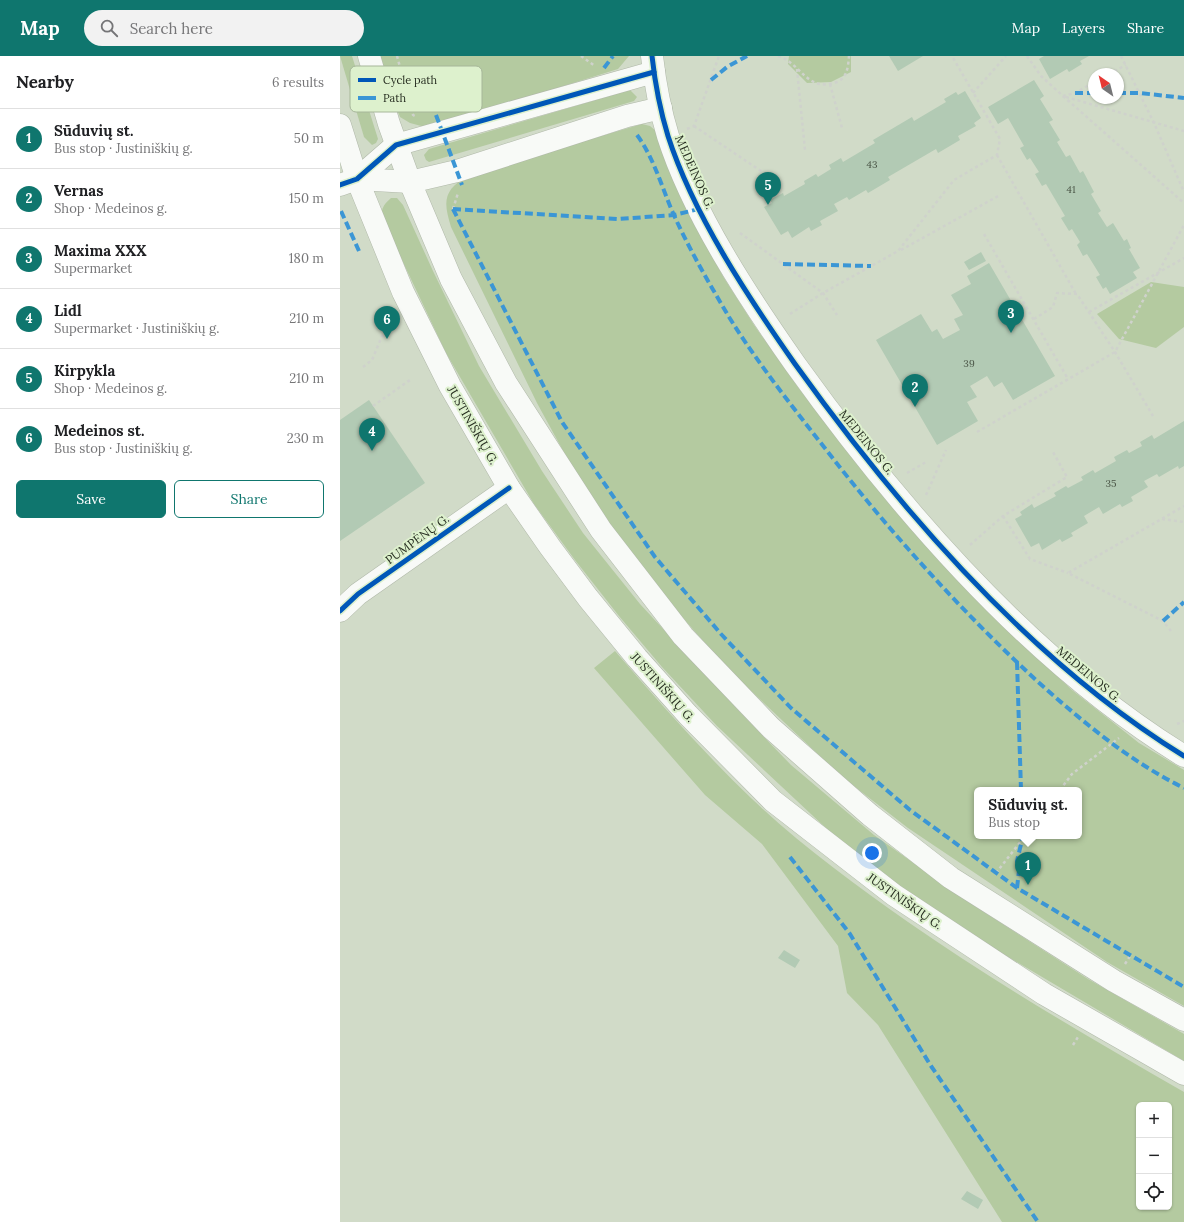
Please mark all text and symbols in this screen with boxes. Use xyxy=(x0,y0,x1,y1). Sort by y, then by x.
search box xyxy=(84,10,364,46)
text: Map xyxy=(20,16,60,40)
icon: search xyxy=(98,17,120,39)
text: Search here xyxy=(130,19,213,38)
text: Map xyxy=(1012,19,1040,37)
text: Layers xyxy=(1062,19,1105,37)
text: Share xyxy=(1127,19,1164,37)
legend xyxy=(350,66,482,112)
north arrow xyxy=(1088,68,1124,104)
text: Nearby xyxy=(16,71,74,93)
text: Cycle path xyxy=(383,73,438,87)
text: 6 results xyxy=(272,74,324,91)
text: Path xyxy=(383,91,406,105)
text: Sūduvių st. xyxy=(54,121,133,140)
text: 1 xyxy=(26,130,32,147)
text: 50 m xyxy=(294,130,324,147)
street label: MEDEINOS G. xyxy=(672,133,718,211)
text: Bus stop · Justiniškių g. xyxy=(54,140,193,157)
house number: 43 xyxy=(867,158,878,171)
pin: 5 xyxy=(755,172,781,205)
text: Vernas xyxy=(54,181,103,200)
house number: 41 xyxy=(1066,183,1076,196)
text: 2 xyxy=(26,190,32,207)
text: 150 m xyxy=(289,190,324,207)
text: Shop · Medeinos g. xyxy=(54,200,167,217)
text: Maxima XXX xyxy=(54,241,147,260)
text: 3 xyxy=(25,250,33,267)
text: 180 m xyxy=(289,250,324,267)
text: Supermarket xyxy=(54,260,132,277)
pin: 3 xyxy=(998,300,1024,333)
text: Lidl xyxy=(54,301,82,320)
pin: 6 xyxy=(374,306,400,339)
text: 4 xyxy=(25,310,33,327)
text: 210 m xyxy=(289,310,324,327)
text: Supermarket · Justiniškių g. xyxy=(54,320,219,337)
house number: 39 xyxy=(963,357,975,370)
text: Kirpykla xyxy=(54,361,115,380)
text: 5 xyxy=(25,370,33,387)
text: 210 m xyxy=(289,370,324,387)
pin: 2 xyxy=(902,374,928,407)
text: Shop · Medeinos g. xyxy=(54,380,167,397)
street label: JUSTINIŠKIŲ G. xyxy=(444,382,502,467)
street label: MEDEINOS G. xyxy=(836,406,898,478)
pin: 4 xyxy=(359,418,385,451)
text: Medeinos st. xyxy=(54,421,144,440)
text: 6 xyxy=(25,430,33,447)
text: 230 m xyxy=(287,430,324,447)
text: Bus stop · Justiniškių g. xyxy=(54,440,193,457)
house number: 35 xyxy=(1105,477,1117,490)
button: Save xyxy=(16,480,166,518)
button: Share xyxy=(174,480,324,518)
street label: PUMPĖNŲ G. xyxy=(382,511,452,567)
street label: MEDEINOS G. xyxy=(1054,643,1124,705)
street label: JUSTINIŠKIŲ G. xyxy=(627,648,698,725)
popup xyxy=(974,787,1082,839)
text: Sūduvių st. xyxy=(988,795,1068,814)
text: Bus stop xyxy=(988,814,1040,831)
your location xyxy=(862,843,882,863)
pin: 1 xyxy=(1015,852,1041,885)
street label: JUSTINIŠKIŲ G. xyxy=(864,869,946,933)
map controls xyxy=(1136,1102,1172,1210)
button: + xyxy=(1136,1102,1172,1138)
button: − xyxy=(1136,1138,1172,1174)
button: locate xyxy=(1136,1174,1172,1210)

